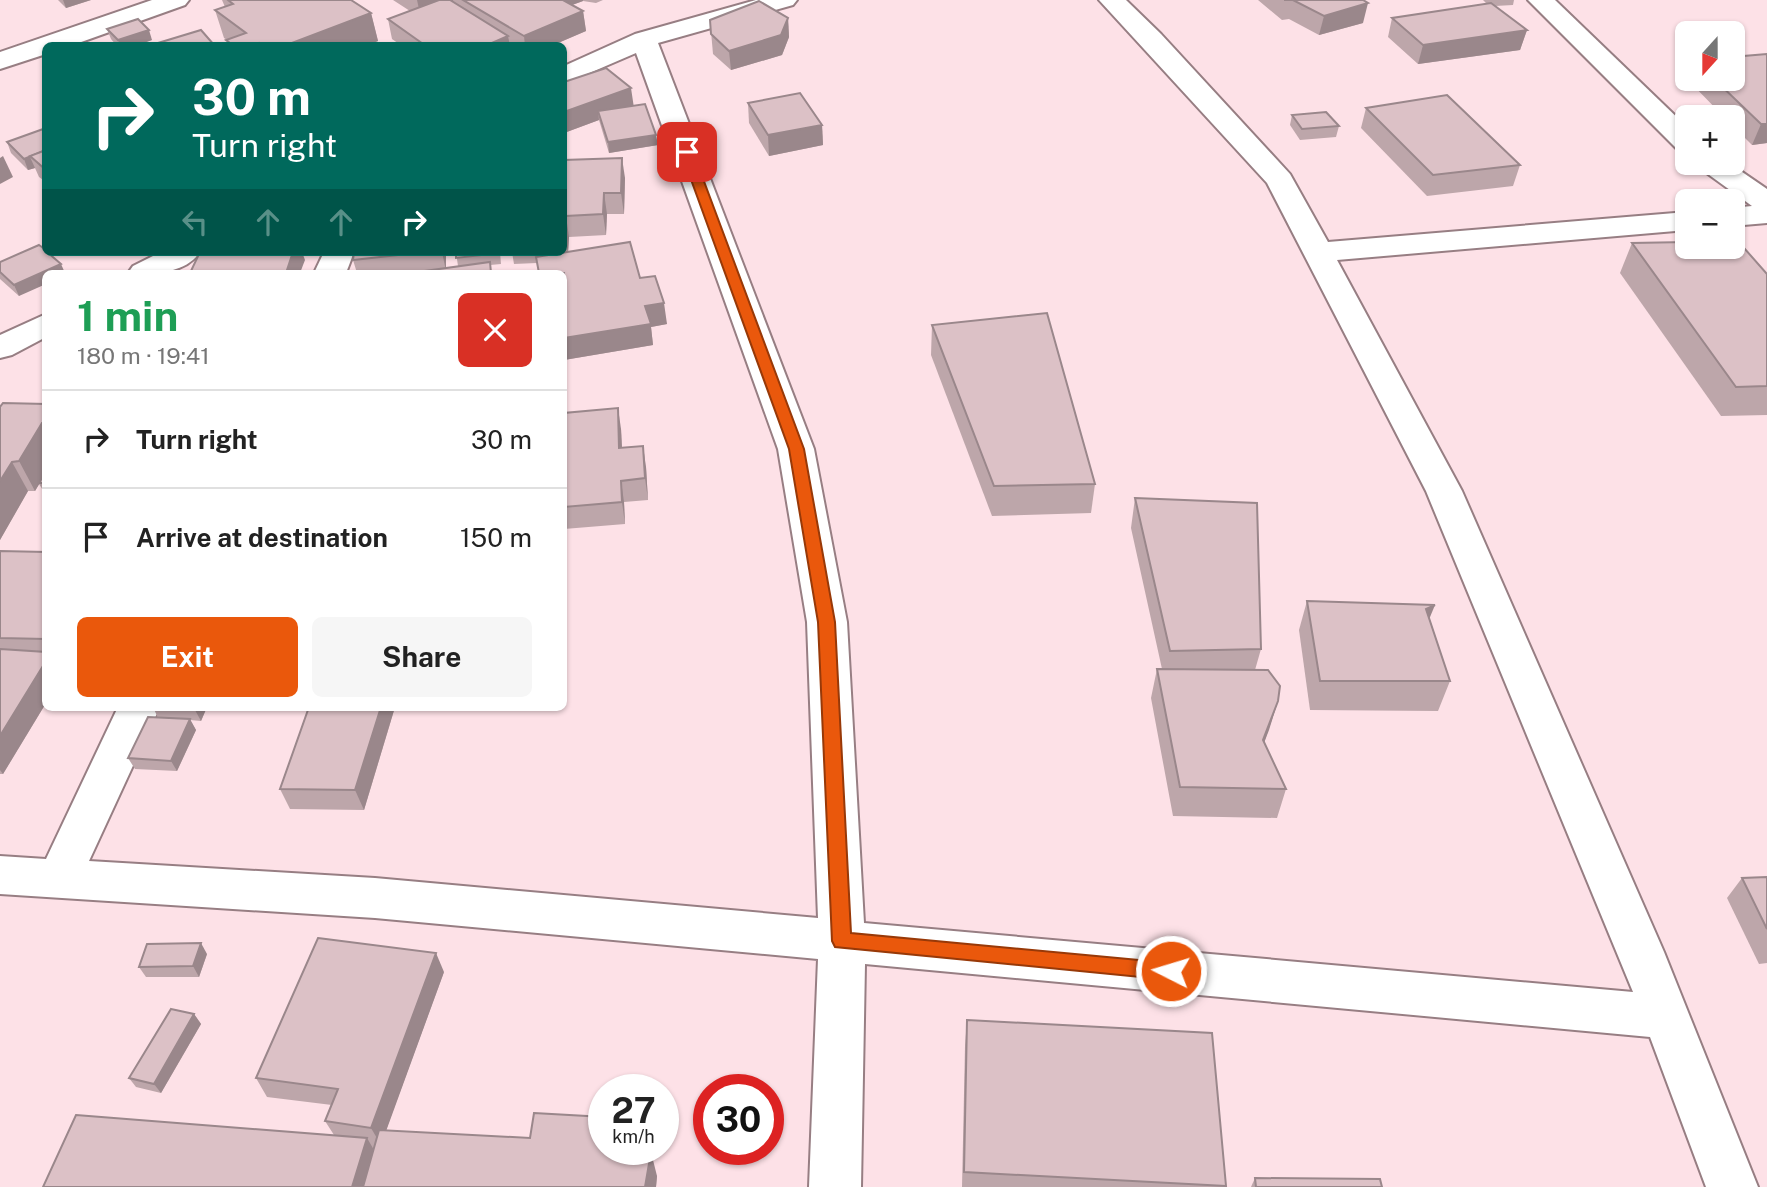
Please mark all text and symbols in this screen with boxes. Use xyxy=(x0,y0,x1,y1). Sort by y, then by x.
north arrow xyxy=(1675,21,1745,91)
map controls xyxy=(1675,21,1745,259)
text: 30 m xyxy=(192,68,311,126)
icon: right xyxy=(77,70,168,161)
button: + xyxy=(1675,105,1745,175)
pin xyxy=(657,122,717,182)
text: Turn right xyxy=(192,127,337,164)
icon: arrive xyxy=(668,133,706,171)
button: − xyxy=(1675,189,1745,259)
icon: left xyxy=(176,203,214,241)
icon: ahead xyxy=(249,203,287,241)
icon: ahead xyxy=(322,203,360,241)
icon: right xyxy=(395,203,433,241)
text: 1 min xyxy=(77,291,178,340)
button: close xyxy=(458,293,532,367)
text: 180 m · 19:41 xyxy=(77,342,210,369)
icon: right xyxy=(77,420,115,458)
text: Turn right xyxy=(136,424,258,455)
text: 30 m xyxy=(471,424,532,455)
icon: arrive xyxy=(77,518,115,556)
text: Arrive at destination xyxy=(136,522,388,553)
text: 150 m xyxy=(460,522,532,553)
button: Exit xyxy=(77,617,298,697)
button: Share xyxy=(312,617,532,697)
position arrow xyxy=(1134,934,1208,1008)
speed limit sign: 30 xyxy=(693,1074,784,1165)
text: 27 xyxy=(611,1090,656,1131)
text: km/h xyxy=(612,1126,655,1147)

